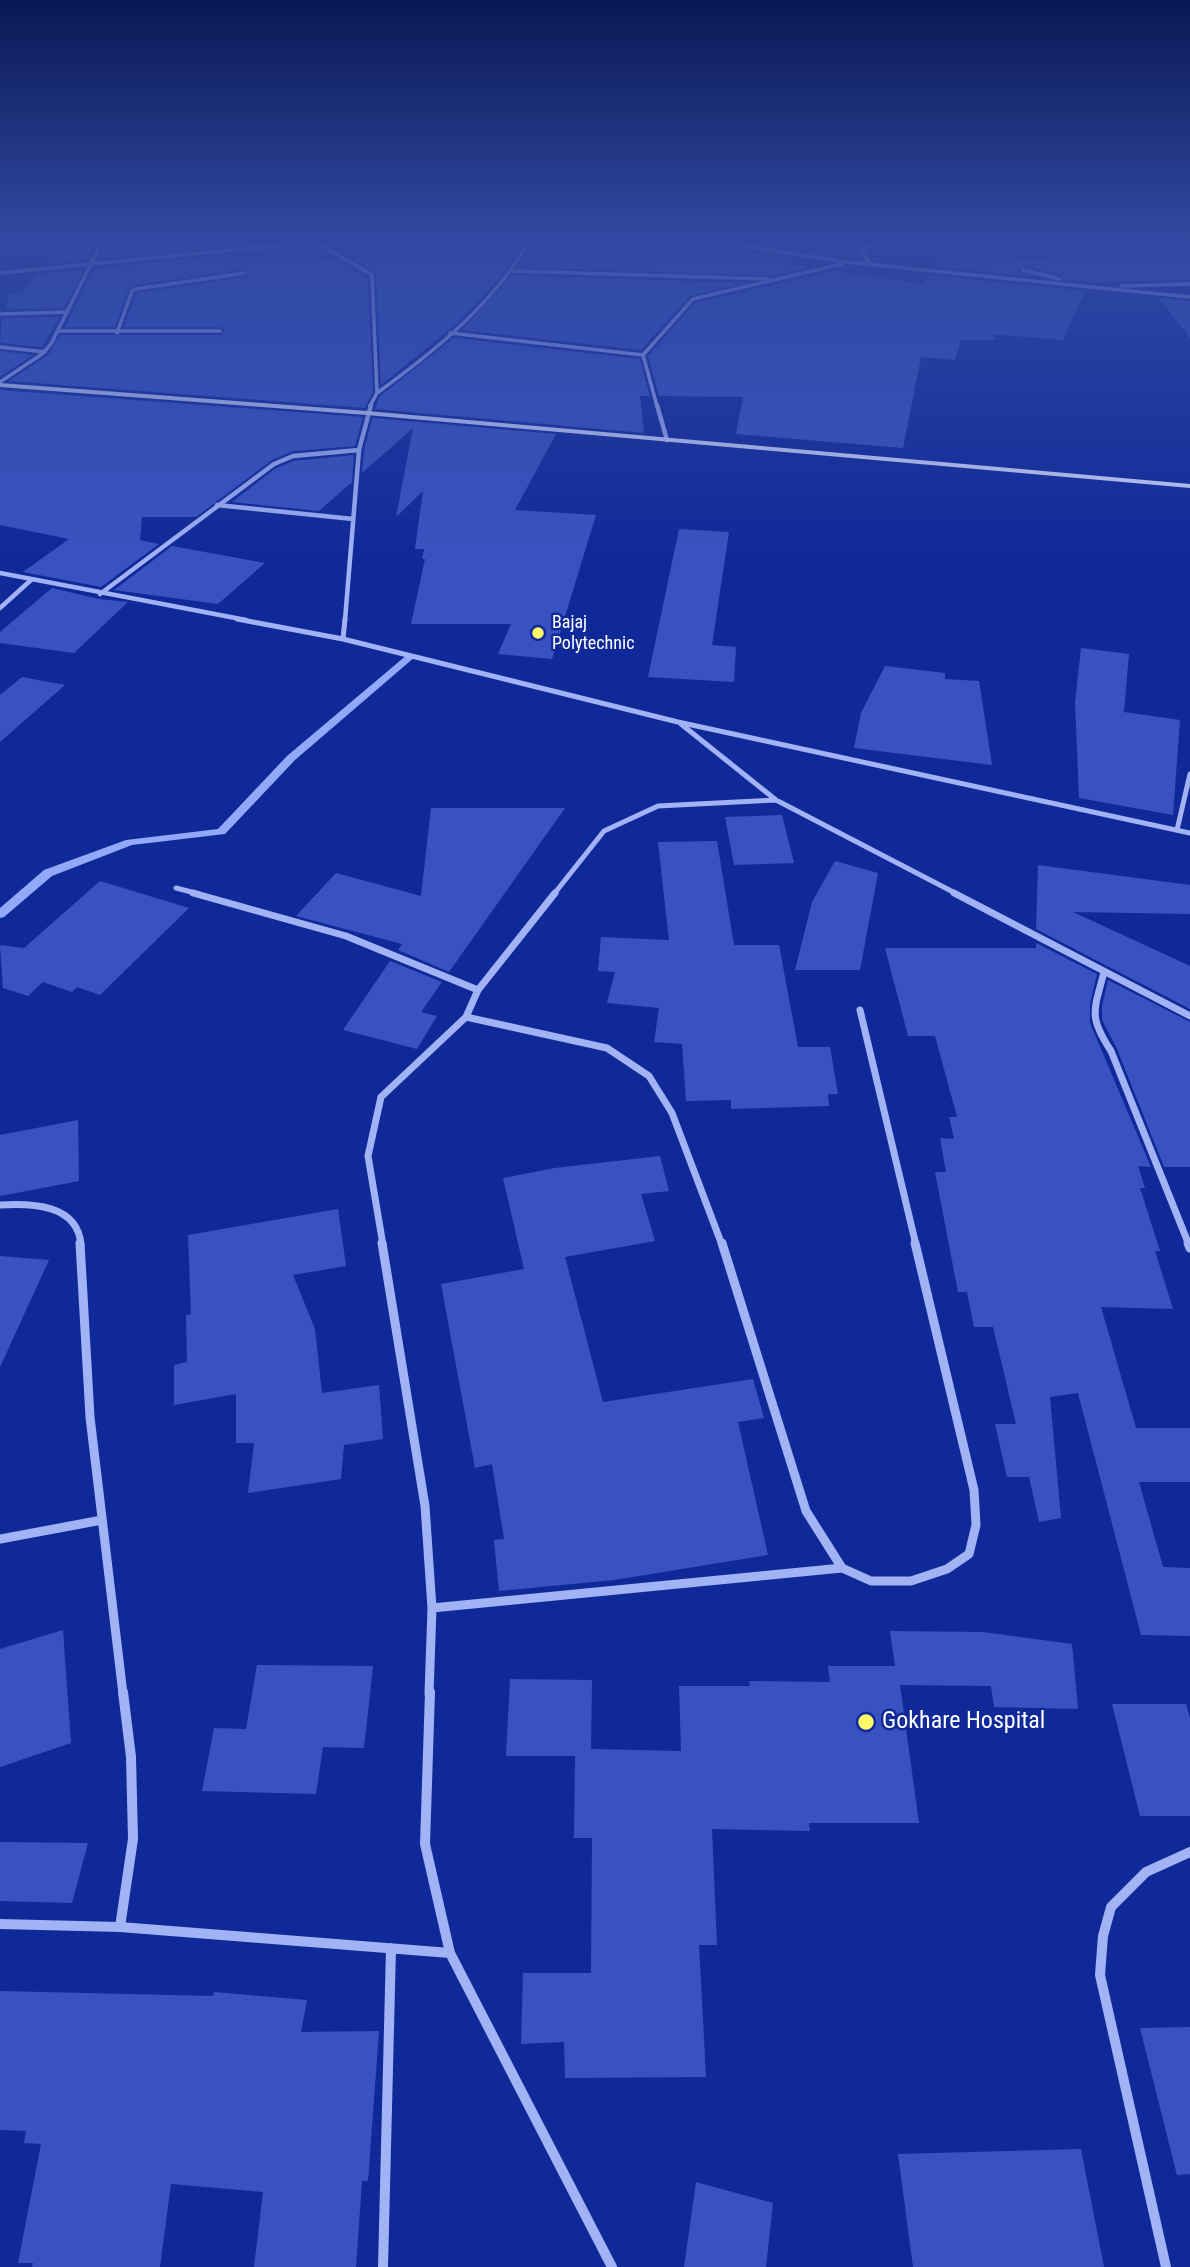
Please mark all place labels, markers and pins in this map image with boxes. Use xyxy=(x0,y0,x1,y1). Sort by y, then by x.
place label: Bajaj Polytechnic xyxy=(552,612,634,654)
marker: Bajaj Polytechnic xyxy=(530,625,546,641)
place label: Gokhare Hospital xyxy=(882,1708,1045,1736)
marker: Gokhare Hospital xyxy=(856,1712,876,1732)

